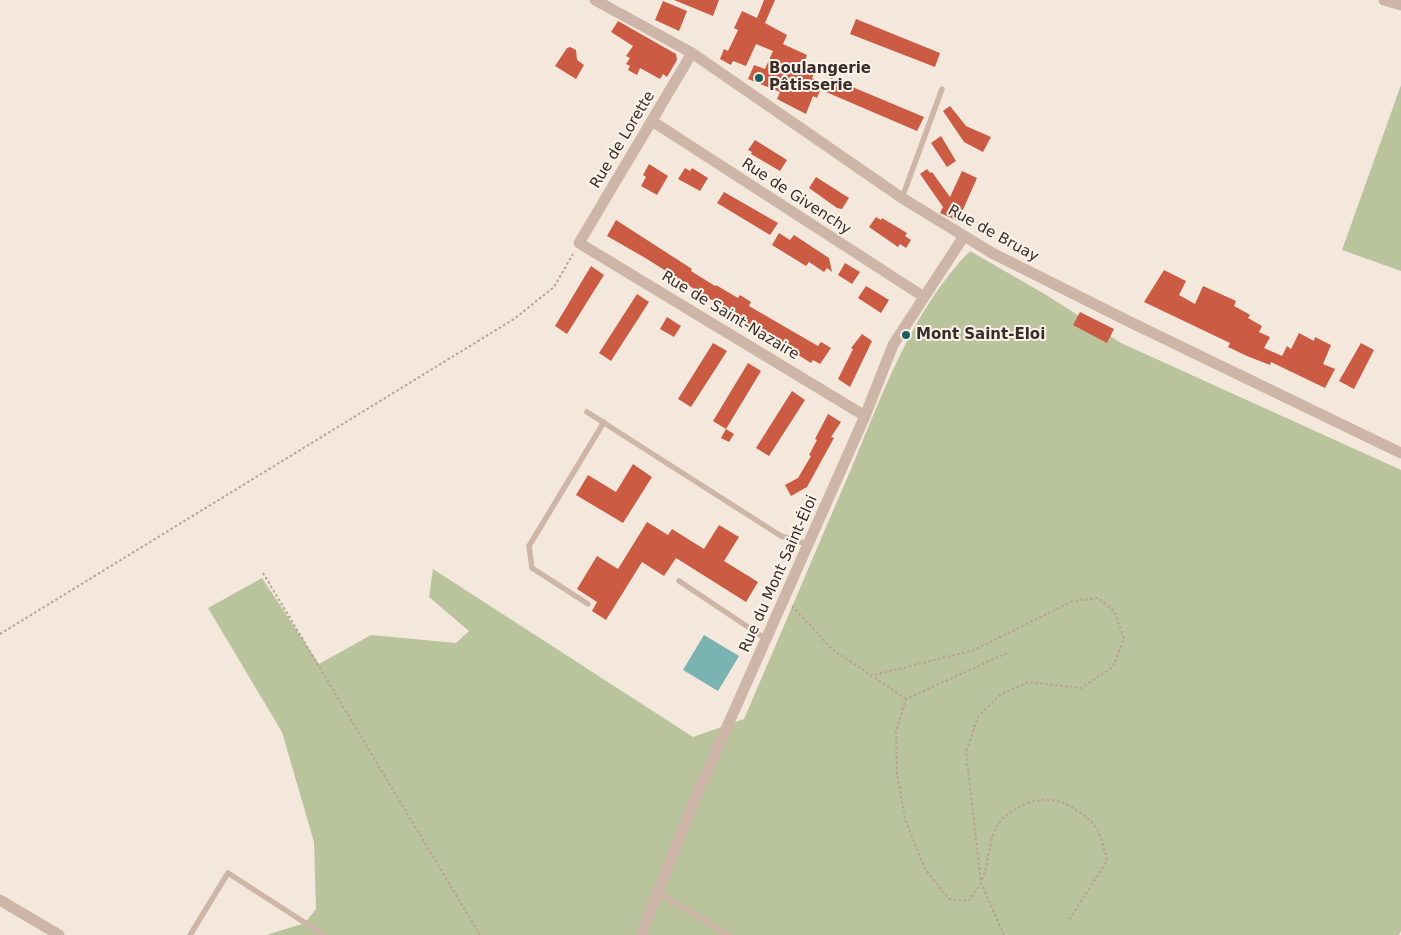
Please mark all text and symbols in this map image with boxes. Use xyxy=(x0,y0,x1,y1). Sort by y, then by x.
place label: Boulangerie Pâtisserie xyxy=(769,60,871,95)
marker: Boulangerie Pâtisserie xyxy=(753,72,765,84)
street label: Rue de Lorette xyxy=(587,88,659,192)
street label: Rue de Givenchy xyxy=(738,155,854,239)
street label: Rue de Bruay xyxy=(945,202,1041,266)
street label: Rue de Saint-Nazaire xyxy=(658,268,802,364)
place label: Mont Saint-Eloi xyxy=(916,326,1045,344)
marker: Mont Saint-Eloi xyxy=(900,329,912,341)
street label: Rue du Mont Saint-Éloi xyxy=(736,493,822,655)

